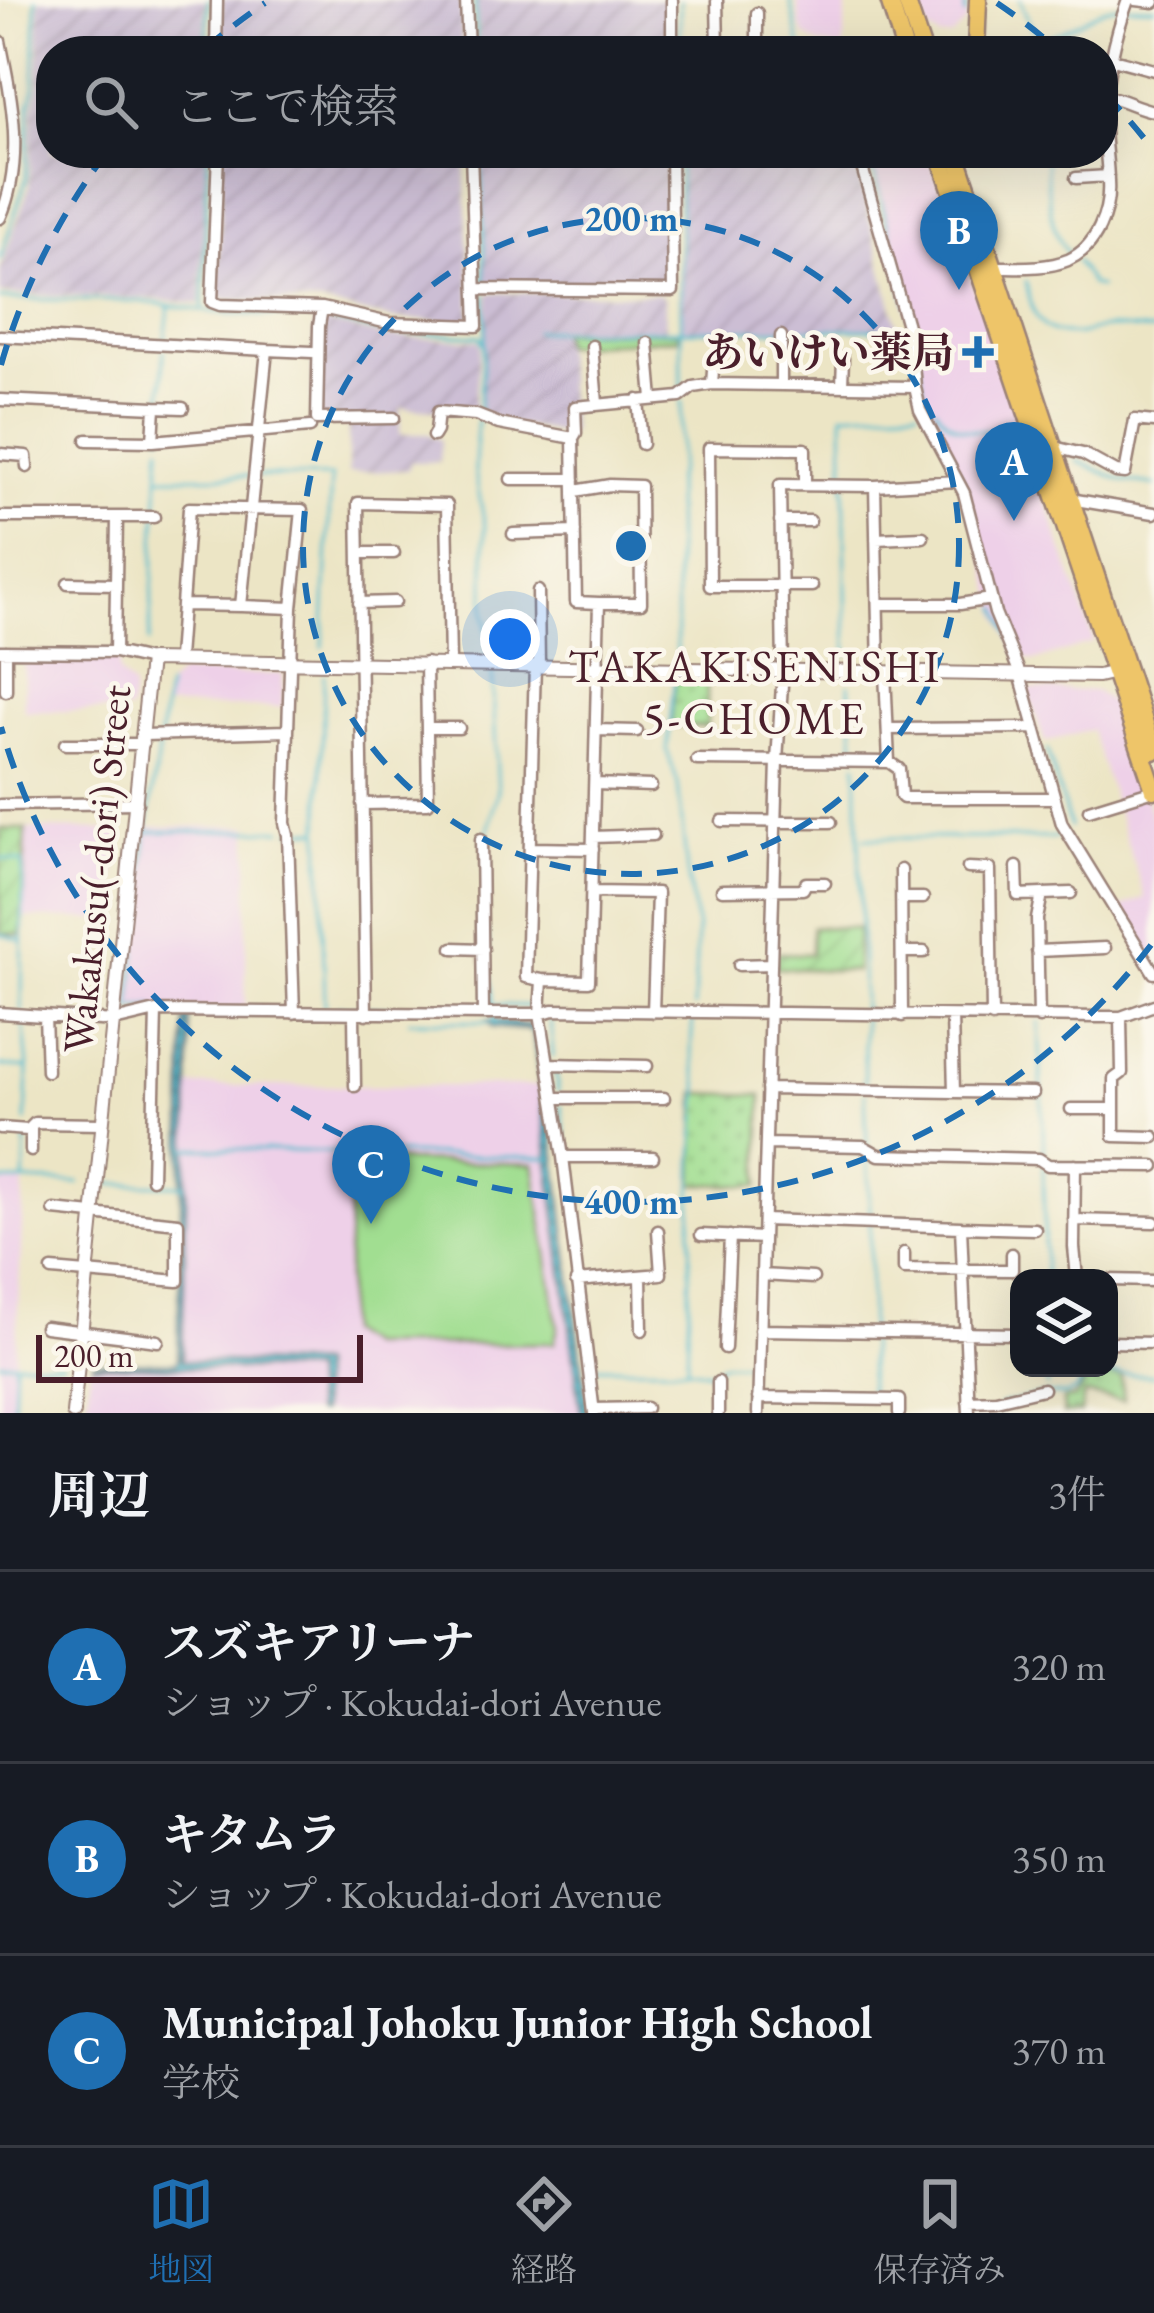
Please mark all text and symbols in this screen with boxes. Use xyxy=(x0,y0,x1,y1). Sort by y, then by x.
search box xyxy=(36,36,1118,168)
icon: search xyxy=(78,69,144,135)
text: ここで検索 xyxy=(174,77,399,135)
pin: B xyxy=(920,191,998,290)
text: 200 m xyxy=(584,195,678,242)
place label: あいけい薬局 xyxy=(702,325,954,380)
marker: あいけい薬局 xyxy=(965,339,991,365)
pin: A xyxy=(975,422,1053,521)
centre of rings xyxy=(610,525,652,567)
your location xyxy=(480,609,540,669)
district label: TAKAKISENISHI 5-CHOME xyxy=(568,637,942,747)
street label: Wakakusu(-dori) Street xyxy=(50,682,143,1056)
pin: C xyxy=(332,1125,410,1224)
text: 400 m xyxy=(584,1178,678,1225)
map controls xyxy=(1010,1269,1118,1377)
button: layers xyxy=(1010,1269,1118,1377)
scale bar xyxy=(36,1329,363,1382)
text: 200 m xyxy=(54,1334,134,1377)
text: 周辺 xyxy=(48,1462,150,1528)
text: 3件 xyxy=(1048,1469,1106,1520)
text: スズキアリーナ xyxy=(162,1613,475,1671)
text: A xyxy=(73,1641,101,1692)
text: 320 m xyxy=(1012,1641,1106,1692)
text: ショップ · Kokudai-dori Avenue xyxy=(162,1677,662,1728)
text: キタムラ xyxy=(162,1805,342,1863)
text: B xyxy=(75,1833,99,1884)
text: 350 m xyxy=(1012,1833,1106,1884)
text: ショップ · Kokudai-dori Avenue xyxy=(162,1869,662,1920)
text: Municipal Johoku Junior High School xyxy=(162,1993,873,2051)
text: C xyxy=(73,2025,101,2076)
text: 370 m xyxy=(1012,2025,1106,2076)
text: 学校 xyxy=(162,2057,240,2108)
tab: 地図 xyxy=(148,2171,214,2291)
tab: 経路 xyxy=(511,2171,577,2291)
tab: 保存済み xyxy=(874,2171,1006,2291)

